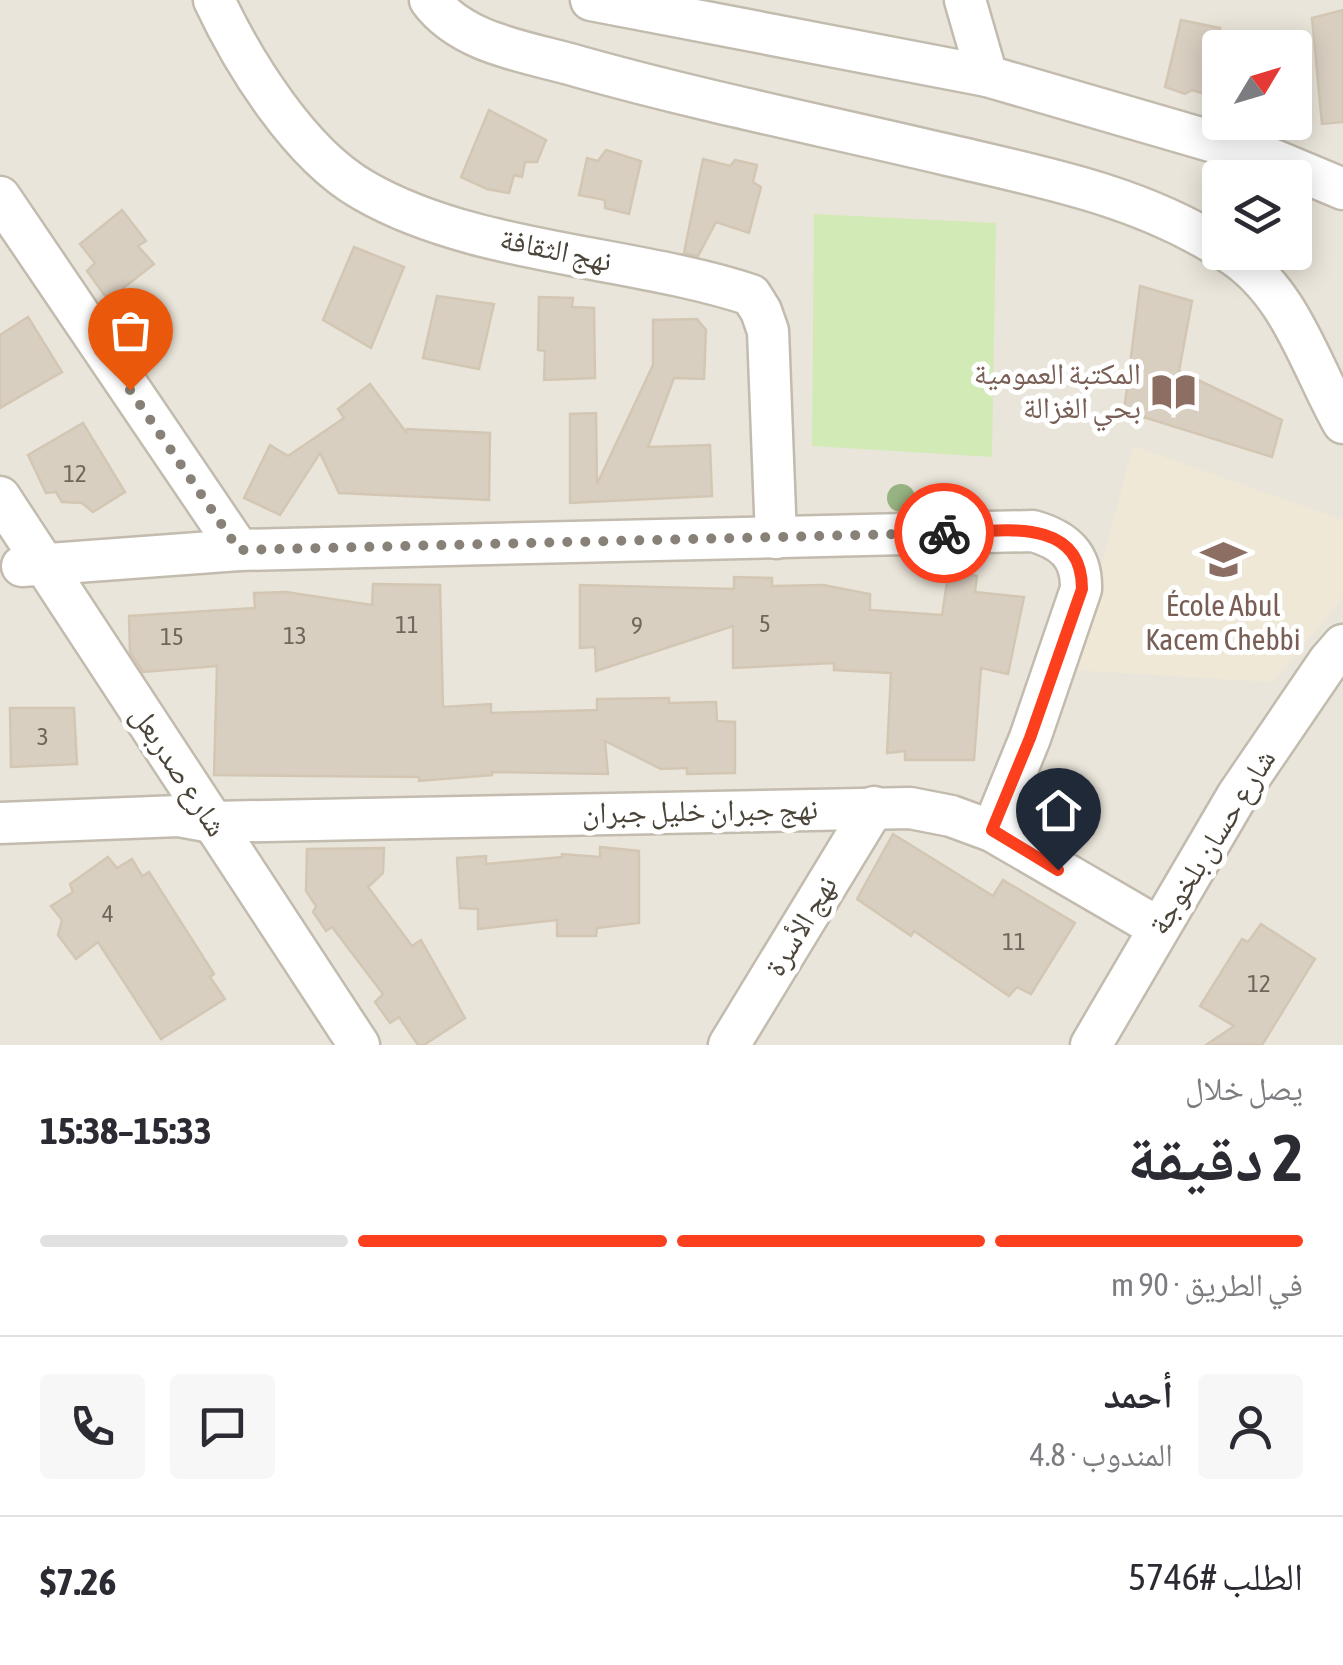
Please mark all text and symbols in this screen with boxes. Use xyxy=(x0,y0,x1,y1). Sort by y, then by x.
north arrow xyxy=(1202,30,1312,140)
map controls xyxy=(1202,30,1312,270)
button: layers xyxy=(1202,160,1312,270)
street label: نهج الثقافة xyxy=(497,221,615,280)
pin xyxy=(88,288,173,391)
icon: bag xyxy=(103,303,158,358)
place label: المكتبة العمومية بحي الغزالة xyxy=(974,356,1141,432)
library icon: المكتبة العمومية بحي الغزالة xyxy=(1150,367,1198,415)
house number: 12 xyxy=(63,459,87,487)
courier xyxy=(894,483,994,583)
icon: bike xyxy=(917,506,972,561)
school or university icon: École Abul Kacem Chebbi xyxy=(1199,535,1247,583)
place label: École Abul Kacem Chebbi xyxy=(1145,588,1301,656)
house number: 5 xyxy=(759,609,771,637)
house number: 11 xyxy=(395,610,419,638)
house number: 9 xyxy=(631,611,643,639)
house number: 13 xyxy=(283,621,307,649)
house number: 15 xyxy=(160,622,184,650)
street label: شارع صدربعل xyxy=(123,699,235,844)
house number: 3 xyxy=(37,722,49,750)
street label: شارع حسان بلخوجة xyxy=(1141,743,1284,942)
pin xyxy=(1016,768,1101,871)
icon: home xyxy=(1031,783,1086,838)
street label: نهج جبران خليل جبران xyxy=(582,791,818,832)
street label: نهج الأسرة xyxy=(757,869,846,983)
house number: 4 xyxy=(102,899,114,927)
house number: 11 xyxy=(1002,927,1026,955)
house number: 12 xyxy=(1247,969,1271,997)
text: يصل خلال xyxy=(1185,1070,1303,1107)
text: 15:33–15:38 xyxy=(40,1109,212,1152)
text: 2 دقيقة xyxy=(1127,1120,1303,1195)
text: في الطريق · 90 m xyxy=(1111,1266,1303,1303)
text: أحمد xyxy=(1103,1373,1173,1416)
button: phone xyxy=(40,1374,145,1479)
button: chat xyxy=(170,1374,275,1479)
button: person xyxy=(1198,1374,1303,1479)
text: المندوب · 4.8 xyxy=(1030,1436,1173,1473)
text: الطلب #5746 xyxy=(1128,1555,1303,1598)
text: $7.26 xyxy=(40,1560,116,1603)

